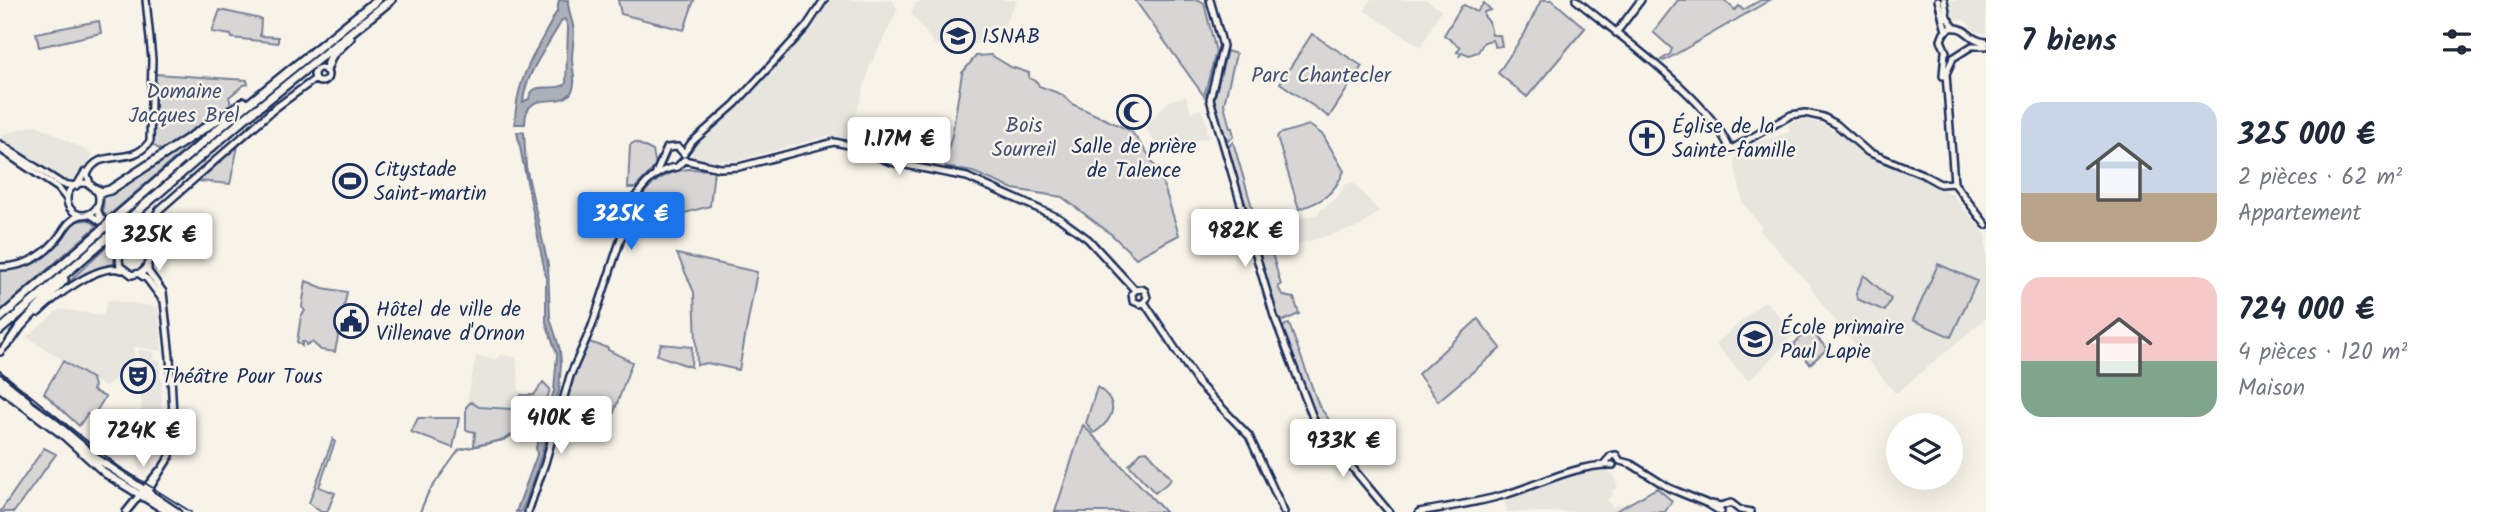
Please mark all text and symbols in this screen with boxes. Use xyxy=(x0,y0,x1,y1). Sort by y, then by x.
school or university icon: ISNAB xyxy=(939,17,977,55)
text: 7 biens xyxy=(2021,18,2117,66)
place label: ISNAB xyxy=(982,21,1040,54)
icon: filters xyxy=(2438,23,2476,61)
park label: Parc Chantecler xyxy=(1251,60,1392,93)
park label: Domaine Jacques Brel xyxy=(129,76,239,133)
mosque icon: Salle de prière de Talence xyxy=(1115,93,1153,131)
park label: Bois Sourreil xyxy=(992,110,1056,167)
place label: Église de la Sainte-famille xyxy=(1672,111,1796,168)
text: 325 000 € xyxy=(2238,112,2375,160)
pin: 1.17M € xyxy=(834,118,964,177)
church icon: Église de la Sainte-famille xyxy=(1628,119,1666,157)
text: 1.17M € xyxy=(863,122,935,158)
icon: home xyxy=(2077,130,2161,214)
place label: Salle de prière de Talence xyxy=(1071,131,1197,188)
place label: Citystade Saint-martin xyxy=(374,154,487,211)
text: 2 pièces · 62 m² xyxy=(2238,160,2402,196)
sports icon: Citystade Saint-martin xyxy=(331,162,369,200)
pin: 325K € xyxy=(574,192,688,252)
text: Appartement xyxy=(2238,196,2361,232)
text: 325K € xyxy=(594,197,668,233)
pin: 982K € xyxy=(1188,210,1302,269)
pin: 325K € xyxy=(102,214,216,273)
text: 982K € xyxy=(1207,214,1283,250)
text: 325K € xyxy=(122,218,196,254)
text: 724 000 € xyxy=(2238,287,2374,335)
place label: Hôtel de ville de Villenave d'Ornon xyxy=(376,294,525,351)
public building icon: Hôtel de ville de Villenave d'Ornon xyxy=(332,302,370,340)
icon: home xyxy=(2077,305,2161,389)
place label: École primaire Paul Lapie xyxy=(1780,312,1905,369)
school or university icon: École primaire Paul Lapie xyxy=(1736,320,1774,358)
text: 4 pièces · 120 m² xyxy=(2238,335,2407,371)
theatre icon: Théâtre Pour Tous xyxy=(119,357,157,395)
place label: Théâtre Pour Tous xyxy=(162,361,323,394)
text: Maison xyxy=(2238,371,2305,407)
pin: 410K € xyxy=(504,396,618,456)
text: 410K € xyxy=(527,401,595,437)
pin: 724K € xyxy=(86,410,200,469)
map controls xyxy=(1886,413,1963,490)
button: layers xyxy=(1886,413,1963,490)
text: 724K € xyxy=(106,414,180,450)
pin: 933K € xyxy=(1286,420,1400,479)
text: 933K € xyxy=(1306,424,1380,460)

